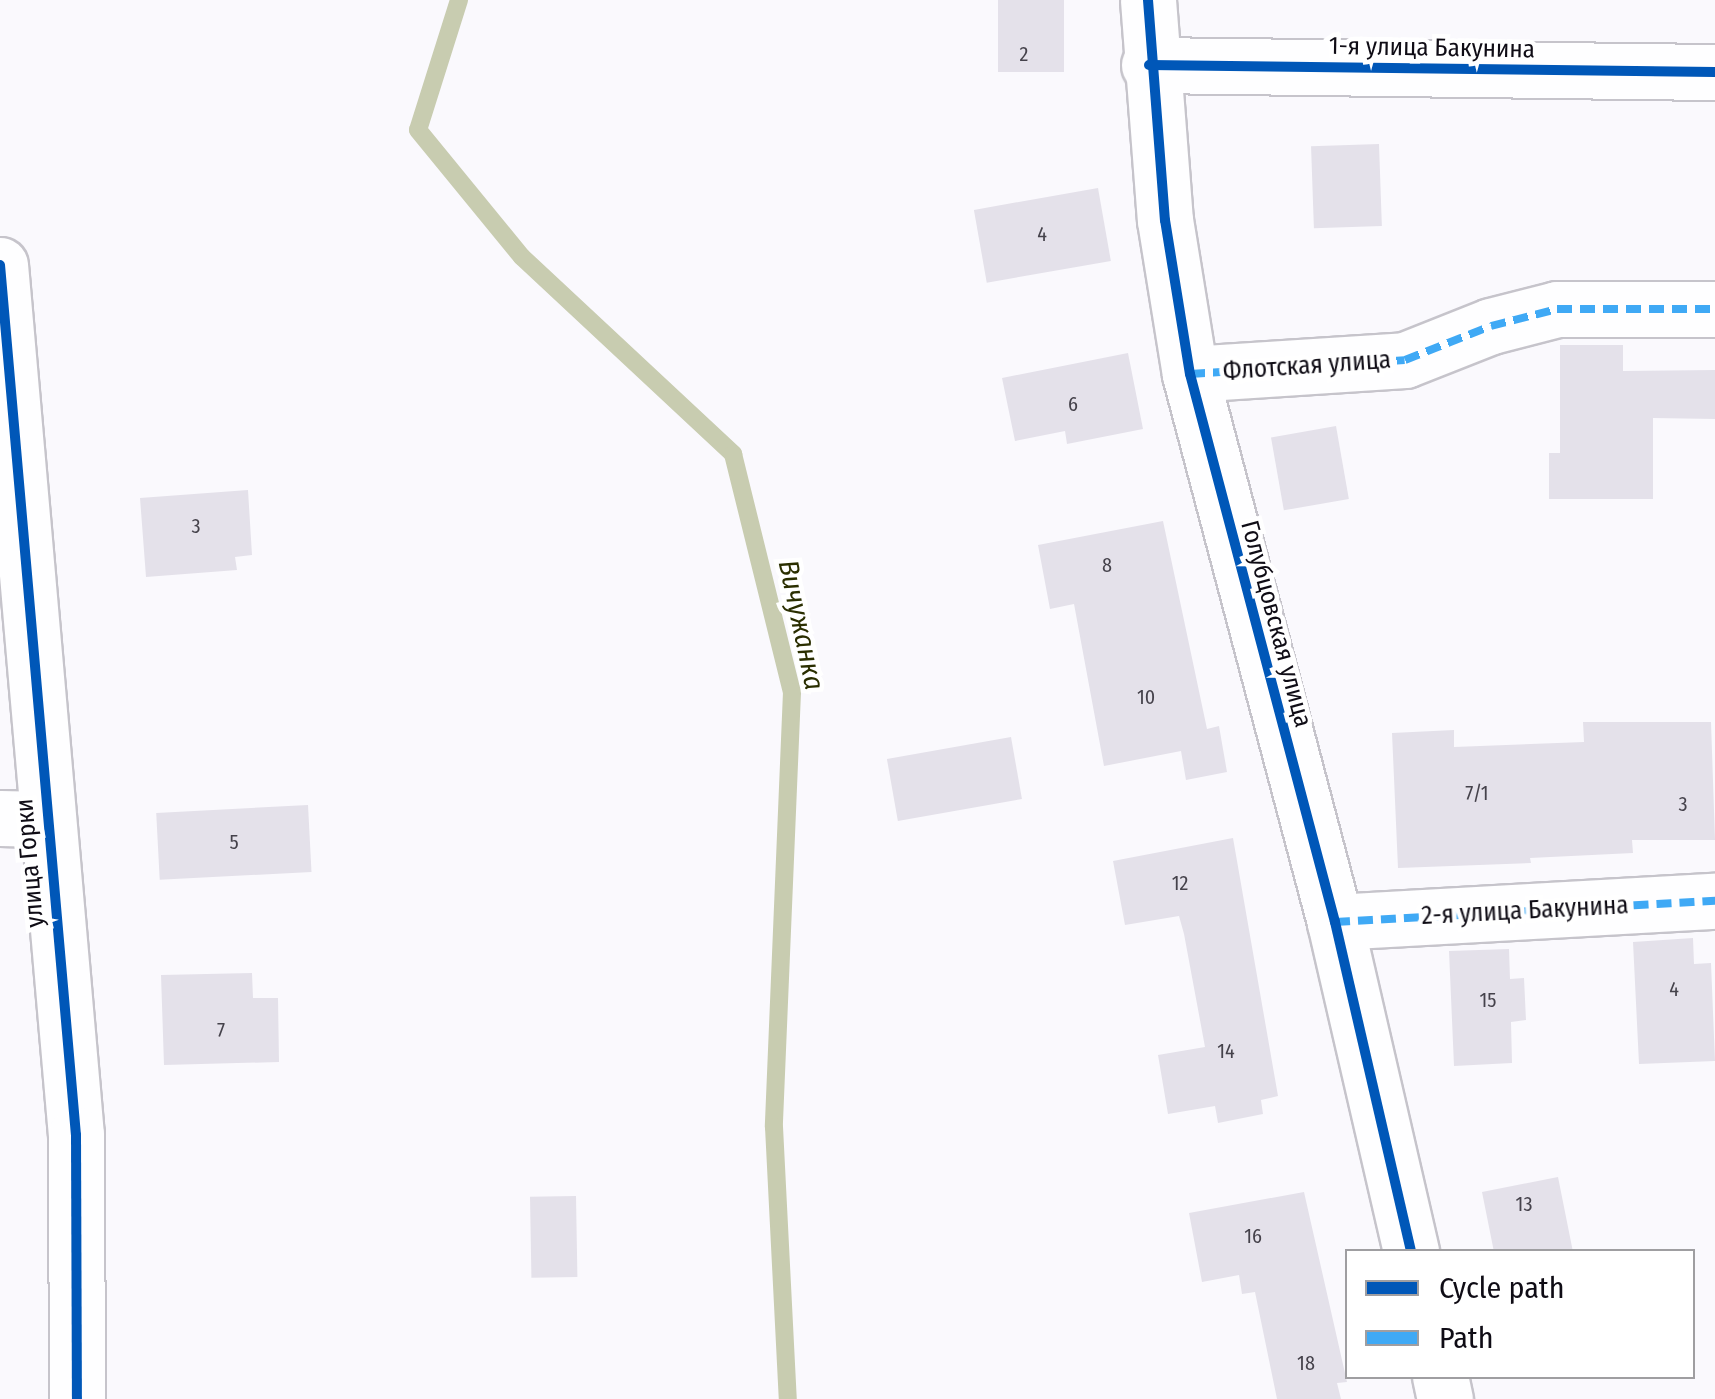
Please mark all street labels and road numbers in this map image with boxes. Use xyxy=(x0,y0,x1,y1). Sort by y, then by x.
street label: 1-я улица Бакунина xyxy=(1329,31,1535,65)
street label: Флотская улица xyxy=(1222,345,1392,387)
street label: Голубцовская улица xyxy=(1234,517,1318,731)
street label: улица Горки xyxy=(9,797,51,929)
street label: 2-я улица Бакунина xyxy=(1421,891,1629,931)

